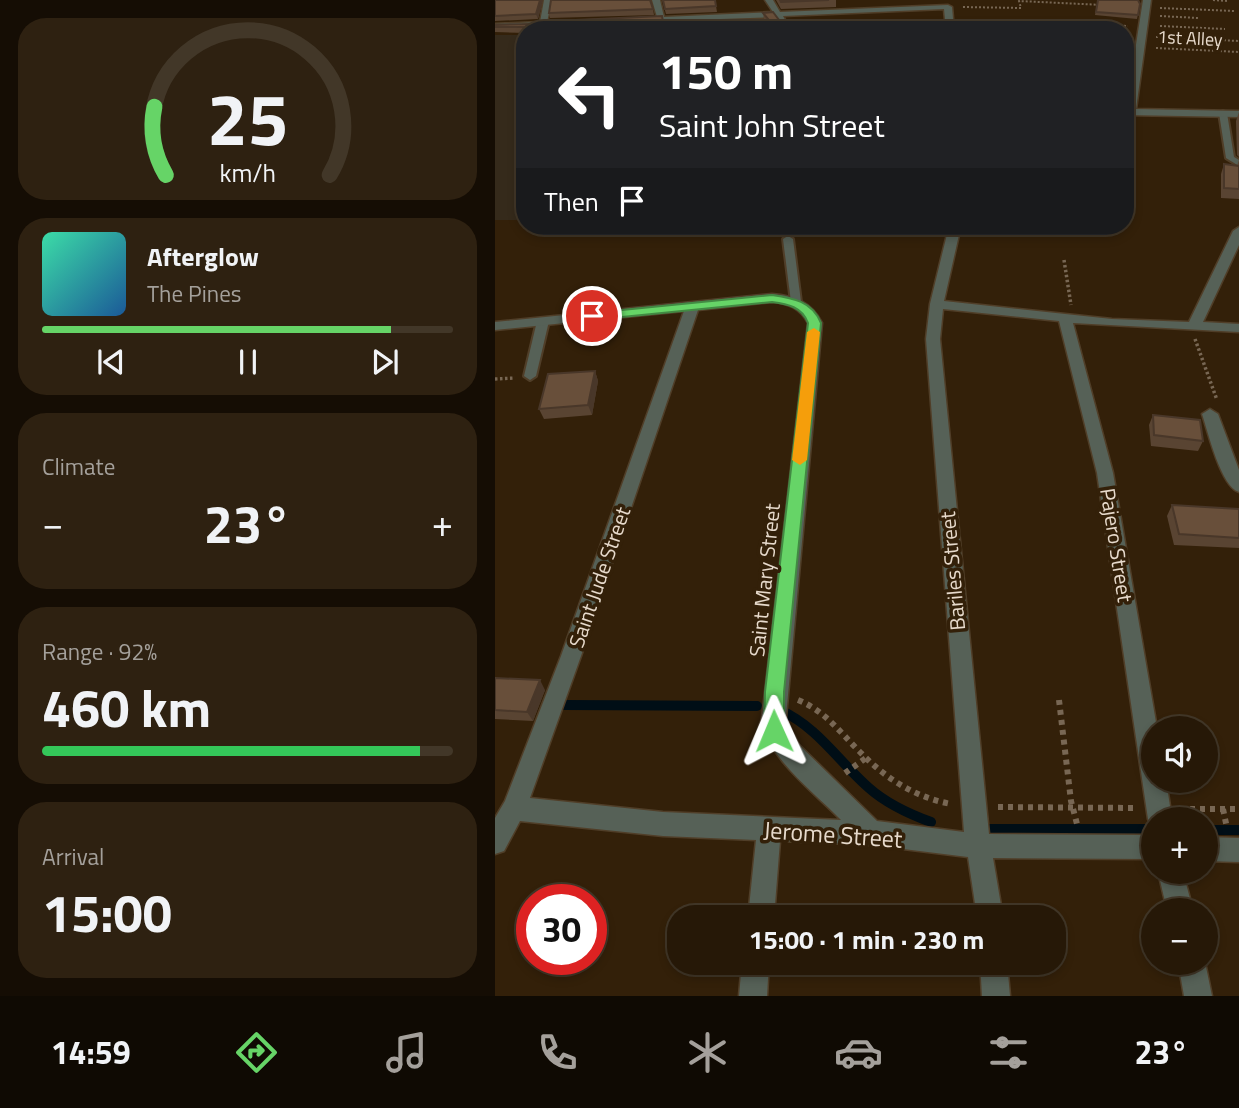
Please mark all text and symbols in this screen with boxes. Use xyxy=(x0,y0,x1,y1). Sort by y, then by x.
street label: 1st Alley xyxy=(1157,23,1224,53)
text: 150 m xyxy=(659,33,793,108)
icon: left xyxy=(544,49,635,140)
text: 25 xyxy=(207,63,288,173)
text: Saint John Street xyxy=(659,101,885,149)
text: km/h xyxy=(219,154,276,192)
text: Then xyxy=(544,182,599,221)
icon: arrive xyxy=(613,182,651,220)
text: Afterglow xyxy=(147,237,259,276)
text: The Pines xyxy=(147,276,241,311)
pin xyxy=(562,286,622,346)
icon: arrive xyxy=(573,297,611,335)
icon: previous xyxy=(92,343,130,381)
icon: pause xyxy=(229,343,267,381)
icon: next xyxy=(366,343,404,381)
text: Climate xyxy=(42,449,115,484)
text: 23° xyxy=(204,484,291,563)
street label: Pajero Street xyxy=(1092,486,1142,605)
text: − xyxy=(42,494,63,552)
text: + xyxy=(432,494,453,552)
street label: Saint Mary Street xyxy=(740,501,788,658)
street label: Saint Jude Street xyxy=(560,502,638,652)
street label: Bariles Street xyxy=(931,510,973,632)
text: Range · 92% xyxy=(42,634,157,669)
text: 460 km xyxy=(42,668,211,747)
position arrow xyxy=(737,694,811,768)
map controls xyxy=(1141,716,1218,975)
button: sound xyxy=(1141,716,1218,793)
button: + xyxy=(1141,807,1218,884)
street label: Jerome Street xyxy=(762,811,904,857)
text: Arrival xyxy=(42,839,104,874)
text: 15:00 xyxy=(42,873,172,952)
speed limit sign: 30 xyxy=(516,884,607,975)
button: − xyxy=(1141,898,1218,975)
text: 15:00 · 1 min · 230 m xyxy=(749,920,984,959)
text: 14:59 xyxy=(51,1028,131,1076)
icon: directions xyxy=(232,1028,281,1077)
icon: music xyxy=(382,1028,431,1077)
icon: phone xyxy=(533,1028,582,1077)
icon: climate xyxy=(683,1028,732,1077)
icon: car xyxy=(834,1028,883,1077)
icon: filters xyxy=(984,1028,1033,1077)
text: 23° xyxy=(1134,1028,1188,1076)

